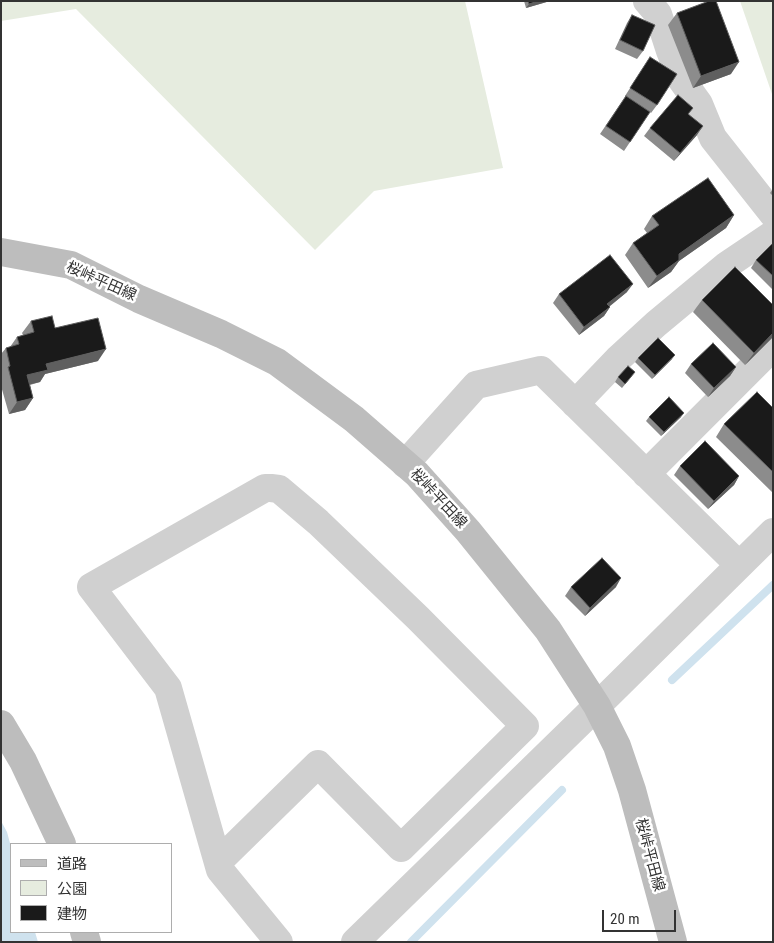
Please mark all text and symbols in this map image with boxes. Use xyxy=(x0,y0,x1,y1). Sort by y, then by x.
street label: 桜峠平田線 xyxy=(63,259,139,305)
street label: 桜峠平田線 xyxy=(406,465,470,533)
street label: 桜峠平田線 xyxy=(631,816,667,894)
legend xyxy=(10,843,172,933)
text: 道路 xyxy=(57,855,87,873)
text: 公園 xyxy=(57,880,87,898)
scale bar xyxy=(604,900,678,932)
text: 建物 xyxy=(57,905,87,923)
text: 20 m xyxy=(610,910,640,928)

